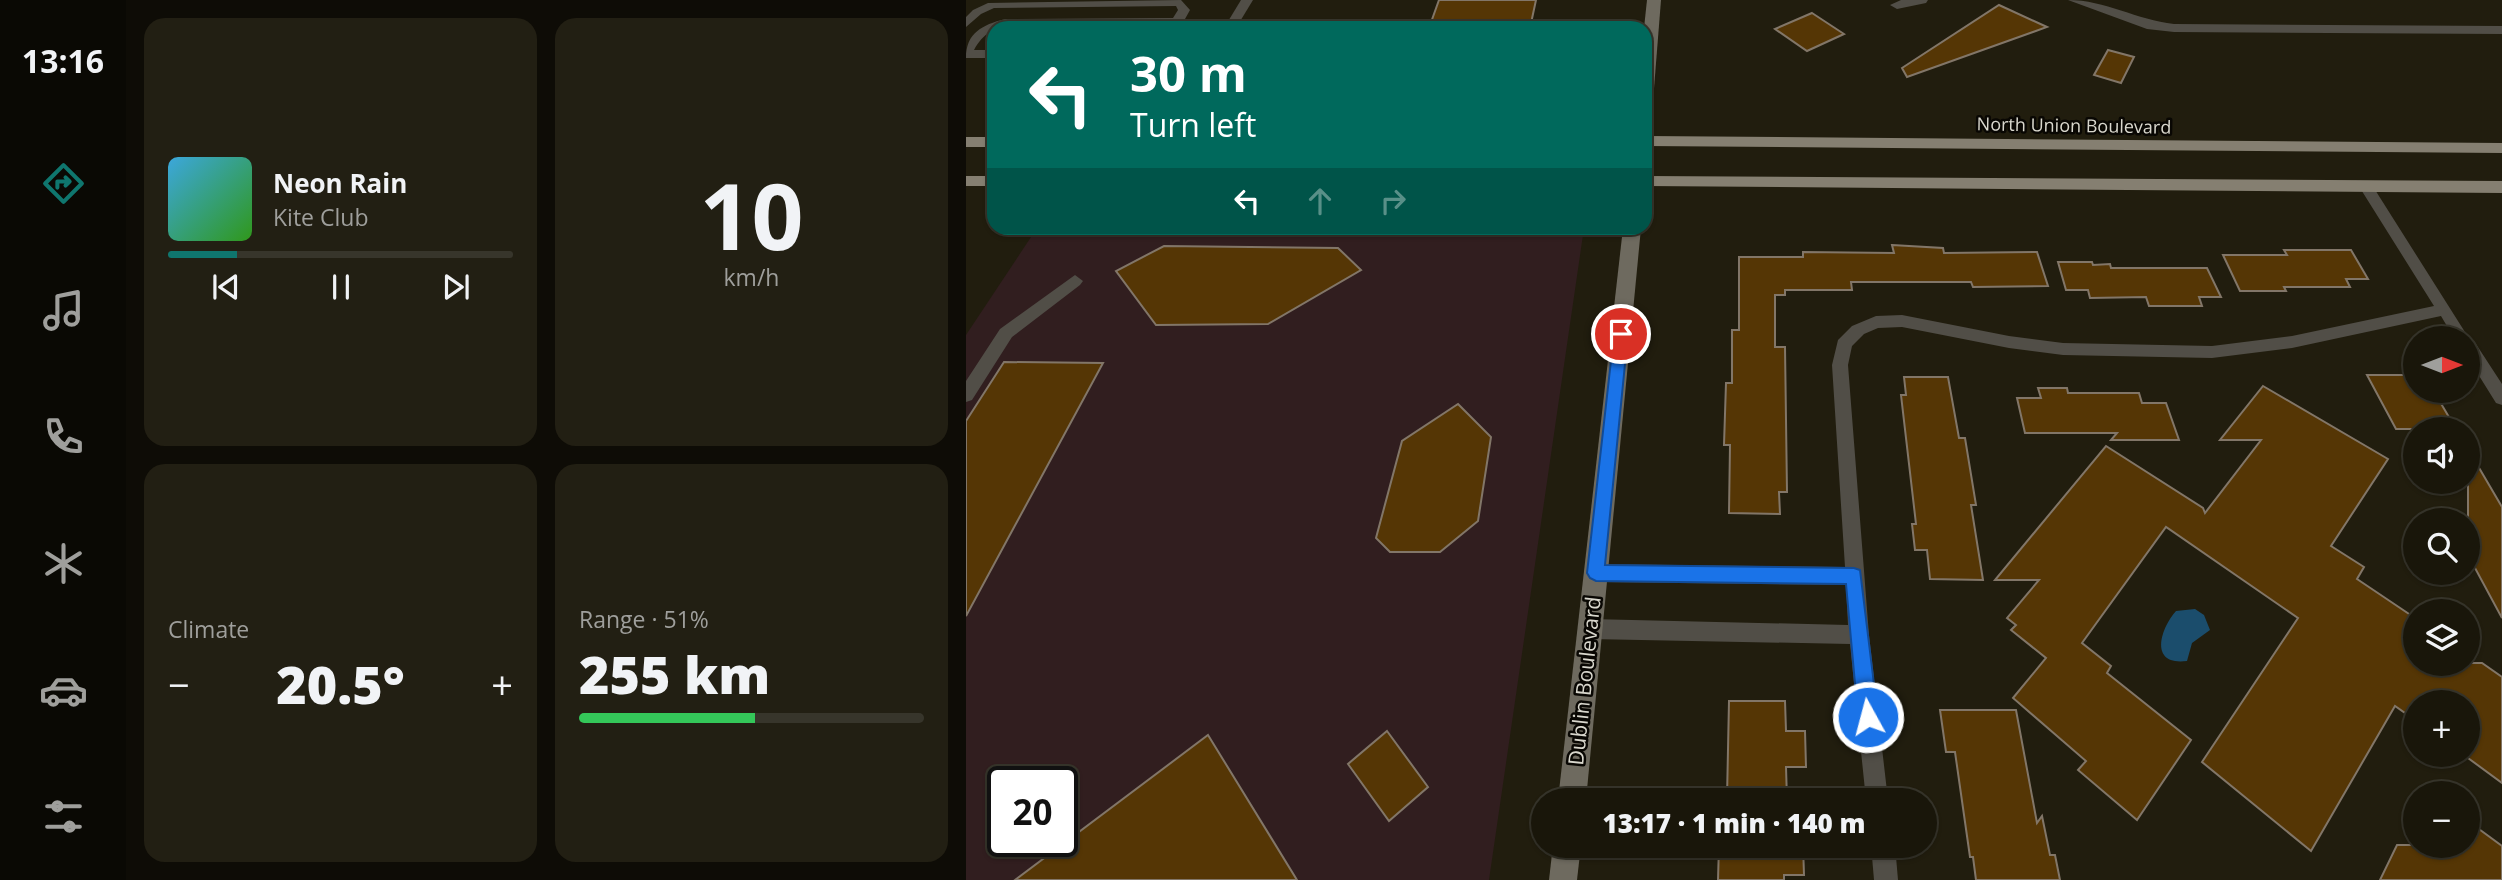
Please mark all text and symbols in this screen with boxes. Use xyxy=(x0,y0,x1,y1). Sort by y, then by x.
text: 13:16 xyxy=(22,39,104,82)
text: 30 m xyxy=(1130,40,1247,106)
icon: left xyxy=(1015,49,1106,140)
text: Turn left xyxy=(1130,103,1256,146)
street label: North Union Boulevard xyxy=(1977,111,2172,139)
text: 10 xyxy=(699,153,804,277)
icon: directions xyxy=(39,159,88,208)
text: Neon Rain xyxy=(273,165,407,201)
icon: left xyxy=(1228,182,1266,220)
icon: ahead xyxy=(1301,182,1339,220)
icon: right xyxy=(1374,182,1412,220)
text: Kite Club xyxy=(273,201,368,233)
text: km/h xyxy=(724,261,779,293)
icon: previous xyxy=(207,268,245,306)
icon: pause xyxy=(322,268,360,306)
icon: next xyxy=(437,268,475,306)
icon: music xyxy=(39,286,88,335)
pin xyxy=(1591,304,1651,364)
icon: arrive xyxy=(1602,315,1640,353)
north arrow xyxy=(2403,326,2480,402)
map controls xyxy=(2403,326,2480,858)
icon: phone xyxy=(39,412,88,461)
button: sound xyxy=(2403,417,2480,494)
button: search xyxy=(2403,508,2480,585)
icon: climate xyxy=(39,539,88,588)
street label: Dublin Boulevard xyxy=(1561,595,1607,767)
button: layers xyxy=(2403,599,2480,676)
text: Range · 51% xyxy=(579,603,709,635)
text: Climate xyxy=(168,613,249,645)
text: 255 km xyxy=(579,638,770,709)
text: 20.5° xyxy=(276,648,405,719)
text: − xyxy=(168,658,190,710)
text: + xyxy=(491,658,513,710)
icon: car xyxy=(39,666,88,715)
position arrow xyxy=(1831,680,1905,754)
button: + xyxy=(2403,690,2480,767)
speed limit sign: 20 xyxy=(987,766,1078,857)
button: − xyxy=(2403,781,2480,858)
icon: filters xyxy=(39,792,88,841)
text: 13:17 · 1 min · 140 m xyxy=(1603,805,1865,841)

